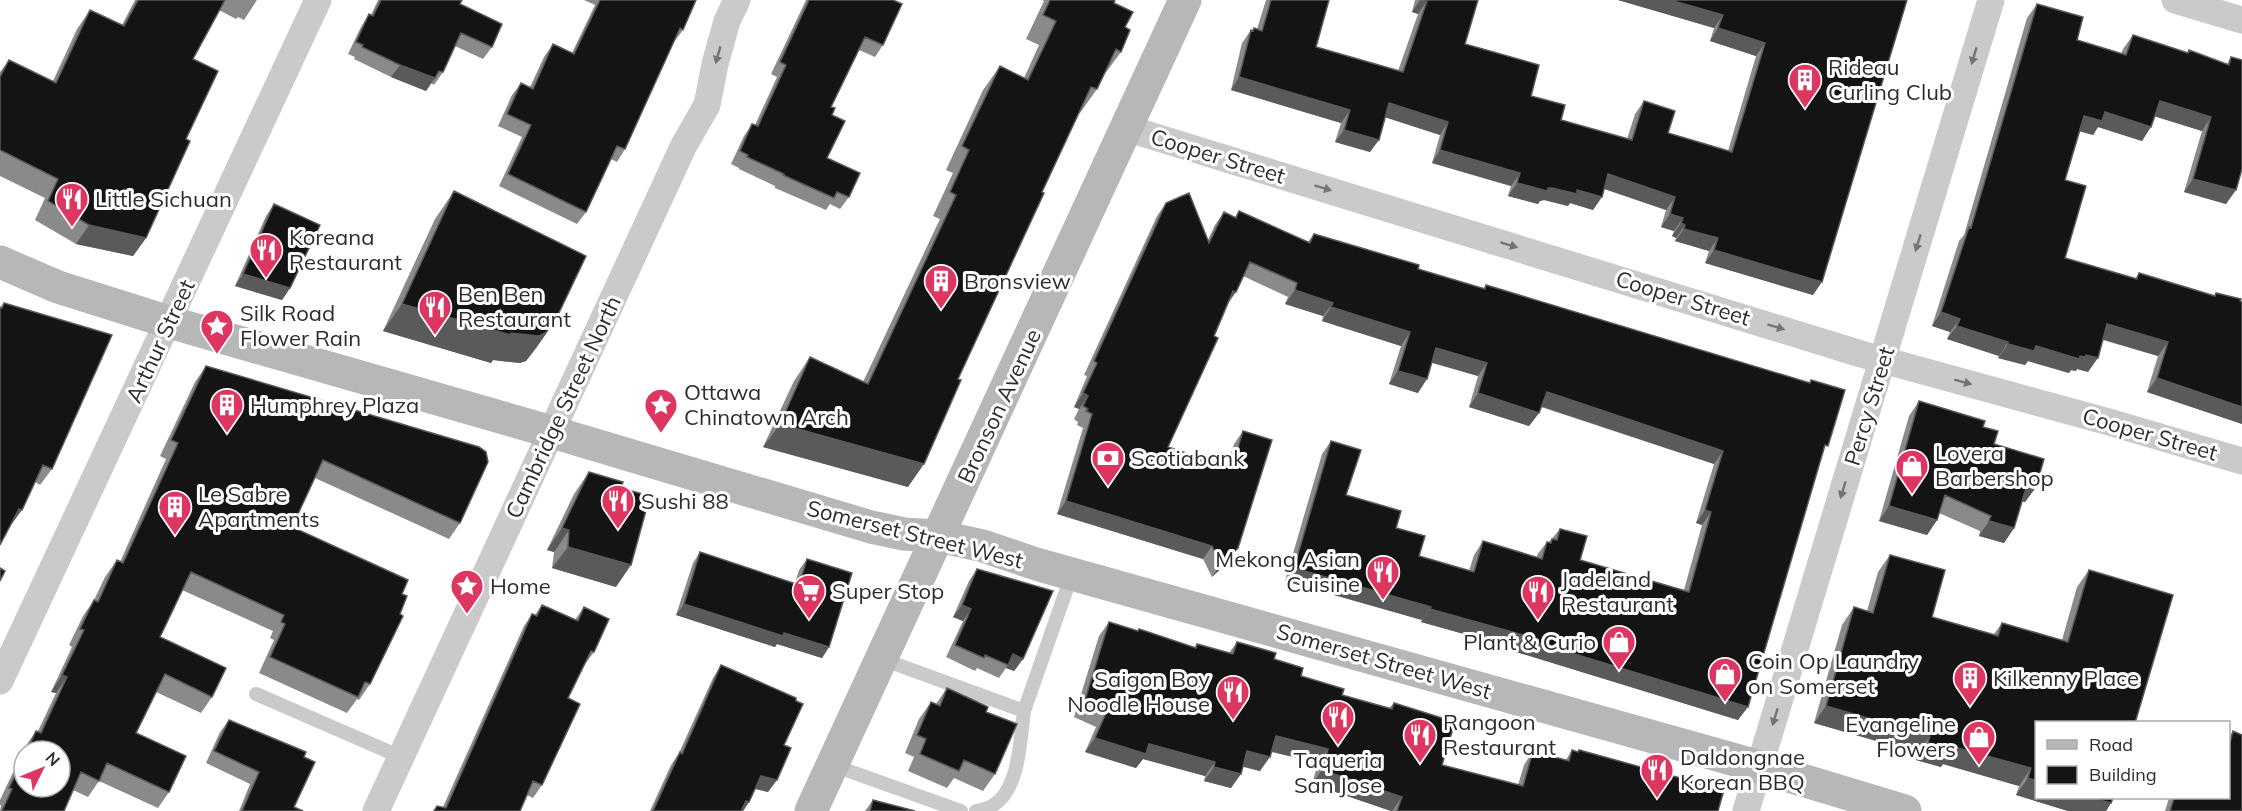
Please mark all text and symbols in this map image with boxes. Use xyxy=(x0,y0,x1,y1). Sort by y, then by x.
one-way arrow xyxy=(713,46,722,64)
one-way arrow xyxy=(1969,47,1978,65)
place label: Rideau Curling Club xyxy=(1828,53,1952,106)
building icon: Rideau Curling Club xyxy=(1787,62,1823,109)
street label: Cooper Street xyxy=(1147,122,1289,190)
restaurant icon: Little Sichuan xyxy=(54,181,90,228)
one-way arrow xyxy=(1314,183,1332,193)
place label: Little Sichuan xyxy=(95,185,232,213)
place label: Koreana Restaurant xyxy=(289,223,402,276)
restaurant icon: Koreana Restaurant xyxy=(248,232,284,279)
one-way arrow xyxy=(1913,234,1922,252)
one-way arrow xyxy=(1500,241,1518,250)
building icon: Bronsview xyxy=(923,263,959,310)
street label: Cooper Street xyxy=(1612,264,1754,332)
place label: Bronsview xyxy=(964,267,1071,295)
street label: Arthur Street xyxy=(119,275,201,407)
place label: Ben Ben Restaurant xyxy=(458,280,571,333)
restaurant icon: Ben Ben Restaurant xyxy=(417,289,453,336)
street label: Cambridge Street North xyxy=(499,291,627,523)
place label: Silk Road Flower Rain xyxy=(240,299,361,352)
place icon: Silk Road Flower Rain xyxy=(199,308,235,355)
one-way arrow xyxy=(1767,323,1785,332)
street label: Bronson Avenue xyxy=(951,324,1047,488)
street label: Percy Street xyxy=(1838,343,1900,469)
one-way arrow xyxy=(1954,377,1972,387)
place label: Ottawa Chinatown Arch xyxy=(684,378,849,431)
building icon: Humphrey Plaza xyxy=(209,387,245,434)
place icon: Ottawa Chinatown Arch xyxy=(643,387,679,434)
place label: Humphrey Plaza xyxy=(250,391,419,419)
street label: Cooper Street xyxy=(2079,401,2221,467)
place label: Lovera Barbershop xyxy=(1935,439,2054,492)
bank icon: Scotiabank xyxy=(1090,440,1126,487)
place label: Scotiabank xyxy=(1131,444,1245,472)
shop icon: Lovera Barbershop xyxy=(1894,448,1930,495)
place label: Le Sabre Apartments xyxy=(198,480,320,533)
one-way arrow xyxy=(1838,481,1847,499)
restaurant icon: Sushi 88 xyxy=(600,483,636,530)
place label: Sushi 88 xyxy=(641,487,729,515)
building icon: Le Sabre Apartments xyxy=(157,489,193,536)
street label: Somerset Street West xyxy=(804,494,1026,575)
place label: Mekong Asian Cuisine xyxy=(1215,545,1360,598)
restaurant icon: Mekong Asian Cuisine xyxy=(1365,554,1401,601)
place label: Jadeland Restaurant xyxy=(1561,565,1674,618)
place icon: Home xyxy=(449,568,485,615)
place label: Home xyxy=(490,572,551,600)
supermarket icon: Super Stop xyxy=(791,573,827,620)
restaurant icon: Jadeland Restaurant xyxy=(1520,574,1556,621)
place label: Super Stop xyxy=(832,577,944,605)
street label: Somerset Street West xyxy=(1273,617,1495,705)
shop icon: Plant & Curio xyxy=(1601,624,1637,671)
place label: Plant & Curio xyxy=(1463,628,1596,656)
place label: Coin Op Laundry on Somerset xyxy=(1748,647,1919,700)
shop icon: Coin Op Laundry on Somerset xyxy=(1707,656,1743,703)
building icon: Kilkenny Place xyxy=(1952,660,1988,707)
place label: Kilkenny Place xyxy=(1993,664,2139,692)
place label: Saigon Boy Noodle House xyxy=(1067,665,1210,718)
restaurant icon: Saigon Boy Noodle House xyxy=(1215,674,1251,721)
restaurant icon: Taqueria San Jose xyxy=(1320,699,1356,746)
place label: Rangoon Restaurant xyxy=(1443,708,1556,761)
one-way arrow xyxy=(1770,708,1779,726)
place label: Evangeline Flowers xyxy=(1845,710,1956,763)
restaurant icon: Rangoon Restaurant xyxy=(1402,717,1438,764)
shop icon: Evangeline Flowers xyxy=(1961,719,1997,766)
legend xyxy=(2035,721,2230,799)
text: Road xyxy=(2089,733,2133,756)
north arrow xyxy=(12,739,72,799)
place label: Daldongnae Korean BBQ xyxy=(1680,743,1805,796)
place label: Taqueria San Jose xyxy=(1293,746,1383,799)
text: N xyxy=(42,748,64,770)
restaurant icon: Daldongnae Korean BBQ xyxy=(1639,752,1675,799)
text: Building xyxy=(2089,763,2157,786)

